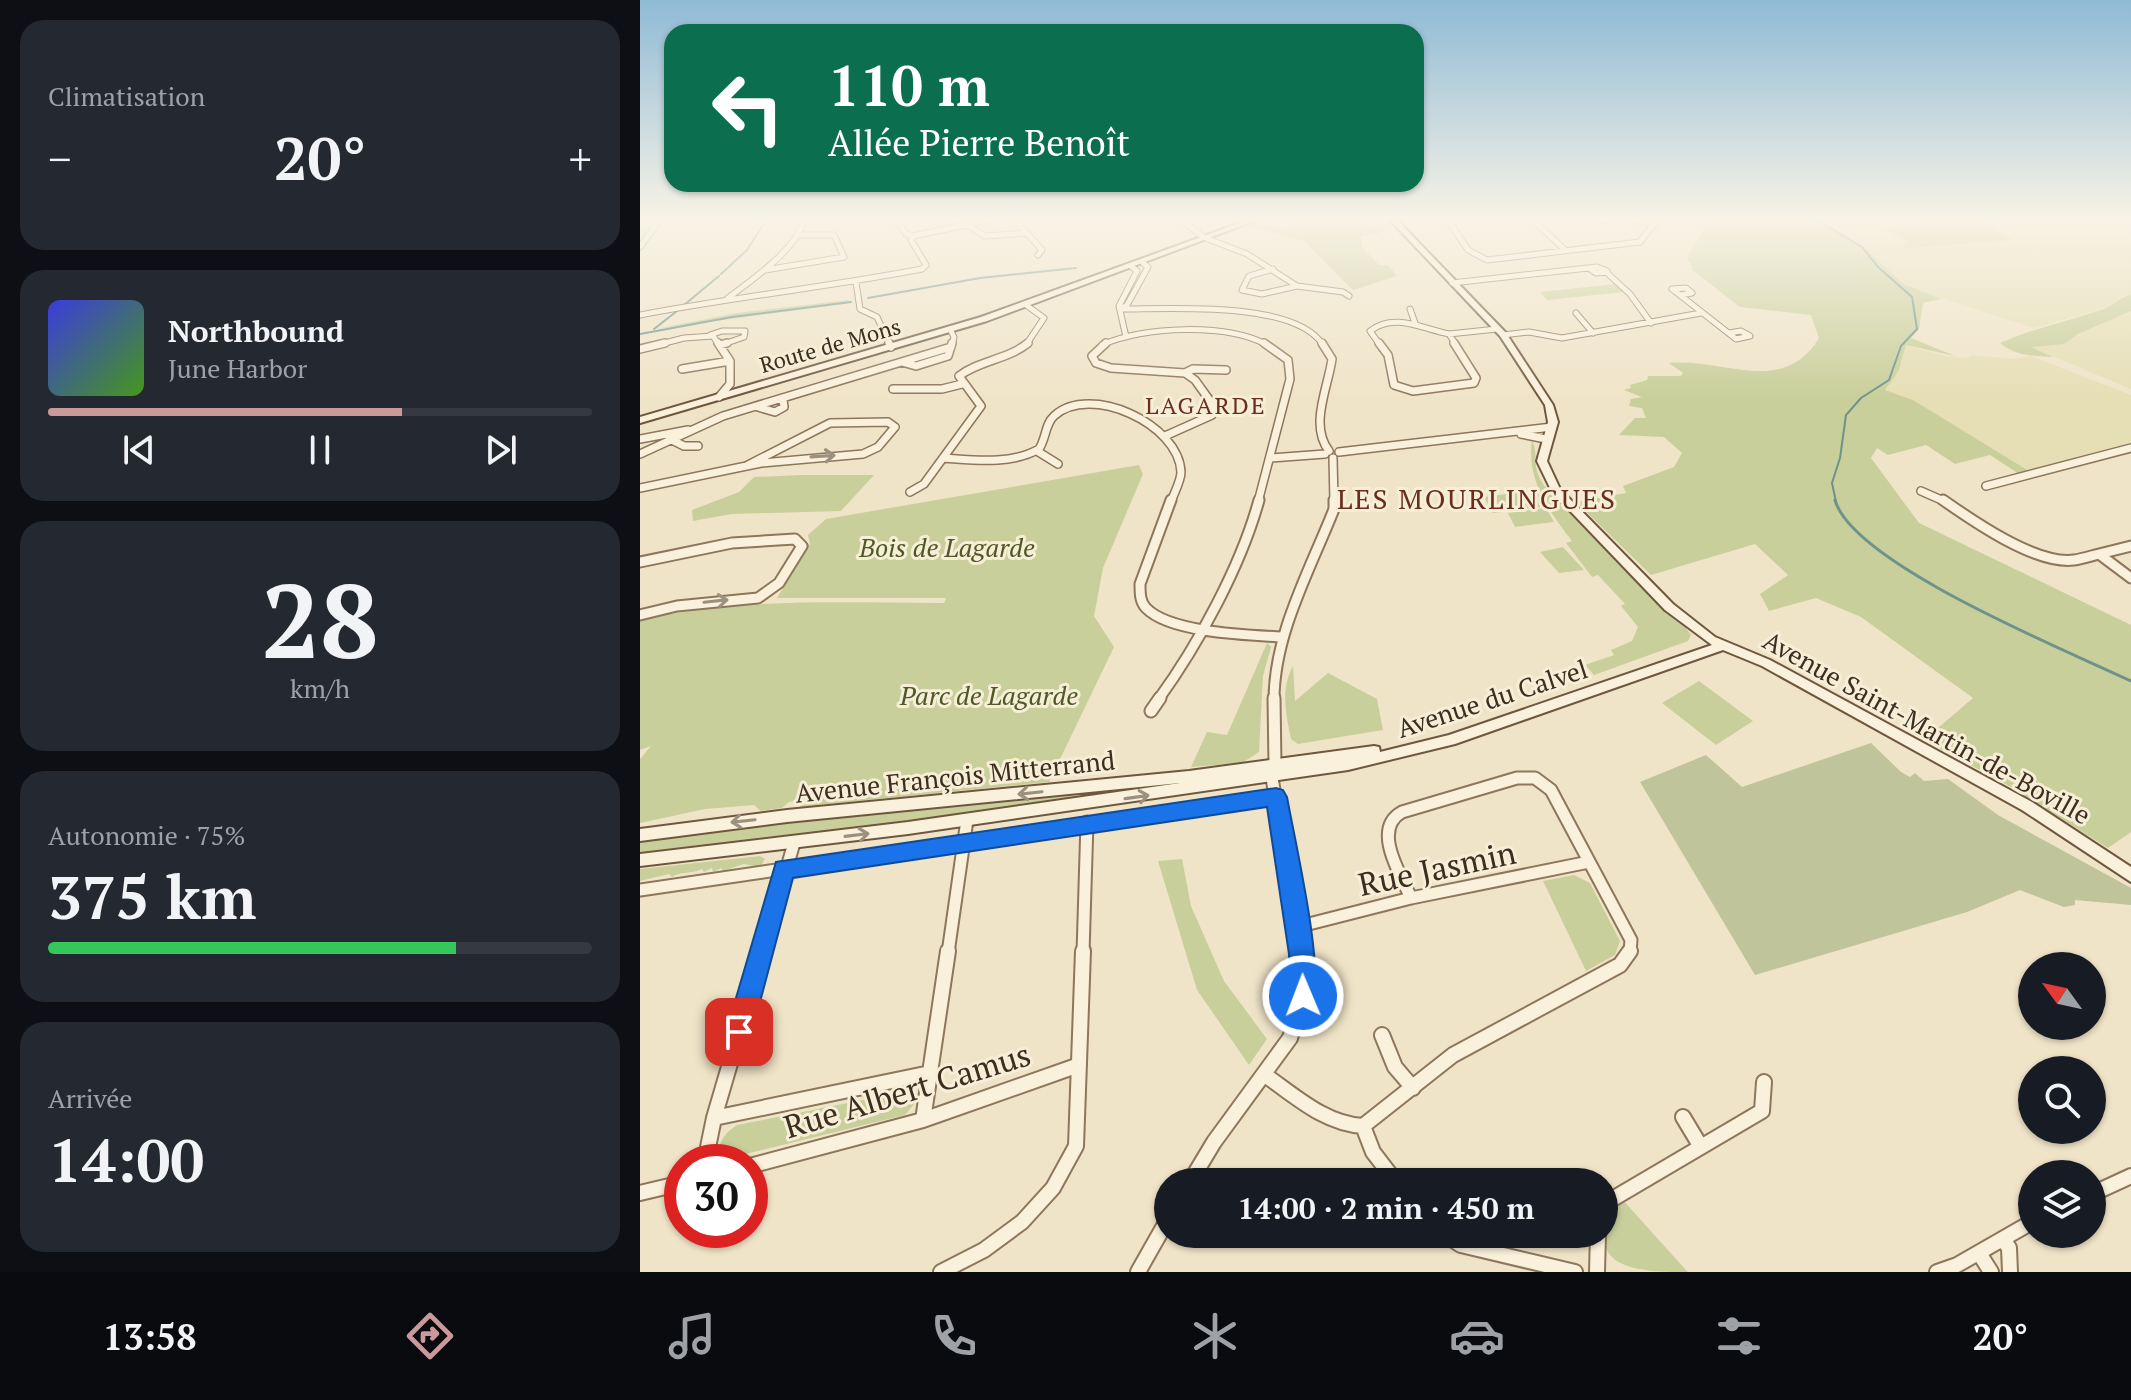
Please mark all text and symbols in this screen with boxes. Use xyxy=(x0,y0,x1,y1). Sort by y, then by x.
text: 110 m xyxy=(828,48,990,122)
icon: left xyxy=(696,56,800,160)
text: Climatisation xyxy=(48,79,205,113)
text: 20° xyxy=(274,118,366,197)
text: Allée Pierre Benoît xyxy=(828,119,1130,166)
text: − xyxy=(48,129,71,188)
text: + xyxy=(569,129,592,188)
text: Northbound xyxy=(168,311,344,351)
street label: Route de Mons xyxy=(756,311,904,379)
text: June Harbor xyxy=(168,351,307,385)
district label: LAGARDE xyxy=(1145,389,1267,421)
icon: previous xyxy=(117,428,161,472)
icon: pause xyxy=(298,428,342,472)
icon: next xyxy=(479,428,523,472)
one-way arrow xyxy=(809,448,836,463)
district label: LES MOURLINGUES xyxy=(1337,480,1617,517)
park label: Bois de Lagarde xyxy=(858,530,1035,564)
text: 28 xyxy=(261,550,379,688)
one-way arrow xyxy=(703,593,729,608)
street label: Avenue Saint-Martin-de-Boville xyxy=(1757,623,2097,831)
street label: Avenue du Calvel xyxy=(1392,651,1592,745)
text: km/h xyxy=(290,671,350,705)
park label: Parc de Lagarde xyxy=(899,678,1078,712)
street label: Avenue François Mitterrand xyxy=(793,742,1117,810)
one-way arrow xyxy=(1017,785,1044,800)
one-way arrow xyxy=(1124,789,1149,804)
one-way arrow xyxy=(731,813,757,828)
text: Autonomie · 75% xyxy=(48,818,245,852)
one-way arrow xyxy=(843,827,869,842)
street label: Rue Jasmin xyxy=(1354,831,1520,905)
text: 375 km xyxy=(48,857,256,936)
north arrow xyxy=(2018,952,2106,1040)
map controls xyxy=(2018,952,2106,1248)
position arrow xyxy=(1261,954,1345,1038)
pin xyxy=(705,998,773,1066)
icon: arrive xyxy=(717,1010,761,1054)
street label: Rue Albert Camus xyxy=(779,1033,1035,1147)
button: search xyxy=(2018,1056,2106,1144)
text: Arrivée xyxy=(48,1081,132,1115)
text: 14:00 xyxy=(48,1120,204,1199)
speed limit sign: 30 xyxy=(664,1144,768,1248)
button: layers xyxy=(2018,1160,2106,1248)
text: 14:00 · 2 min · 450 m xyxy=(1238,1188,1534,1228)
icon: directions xyxy=(402,1308,458,1364)
icon: music xyxy=(664,1308,720,1364)
icon: phone xyxy=(926,1308,982,1364)
icon: climate xyxy=(1187,1308,1243,1364)
icon: car xyxy=(1449,1308,1505,1364)
icon: filters xyxy=(1711,1308,1767,1364)
text: 13:58 xyxy=(103,1313,197,1360)
text: 20° xyxy=(1972,1313,2028,1360)

